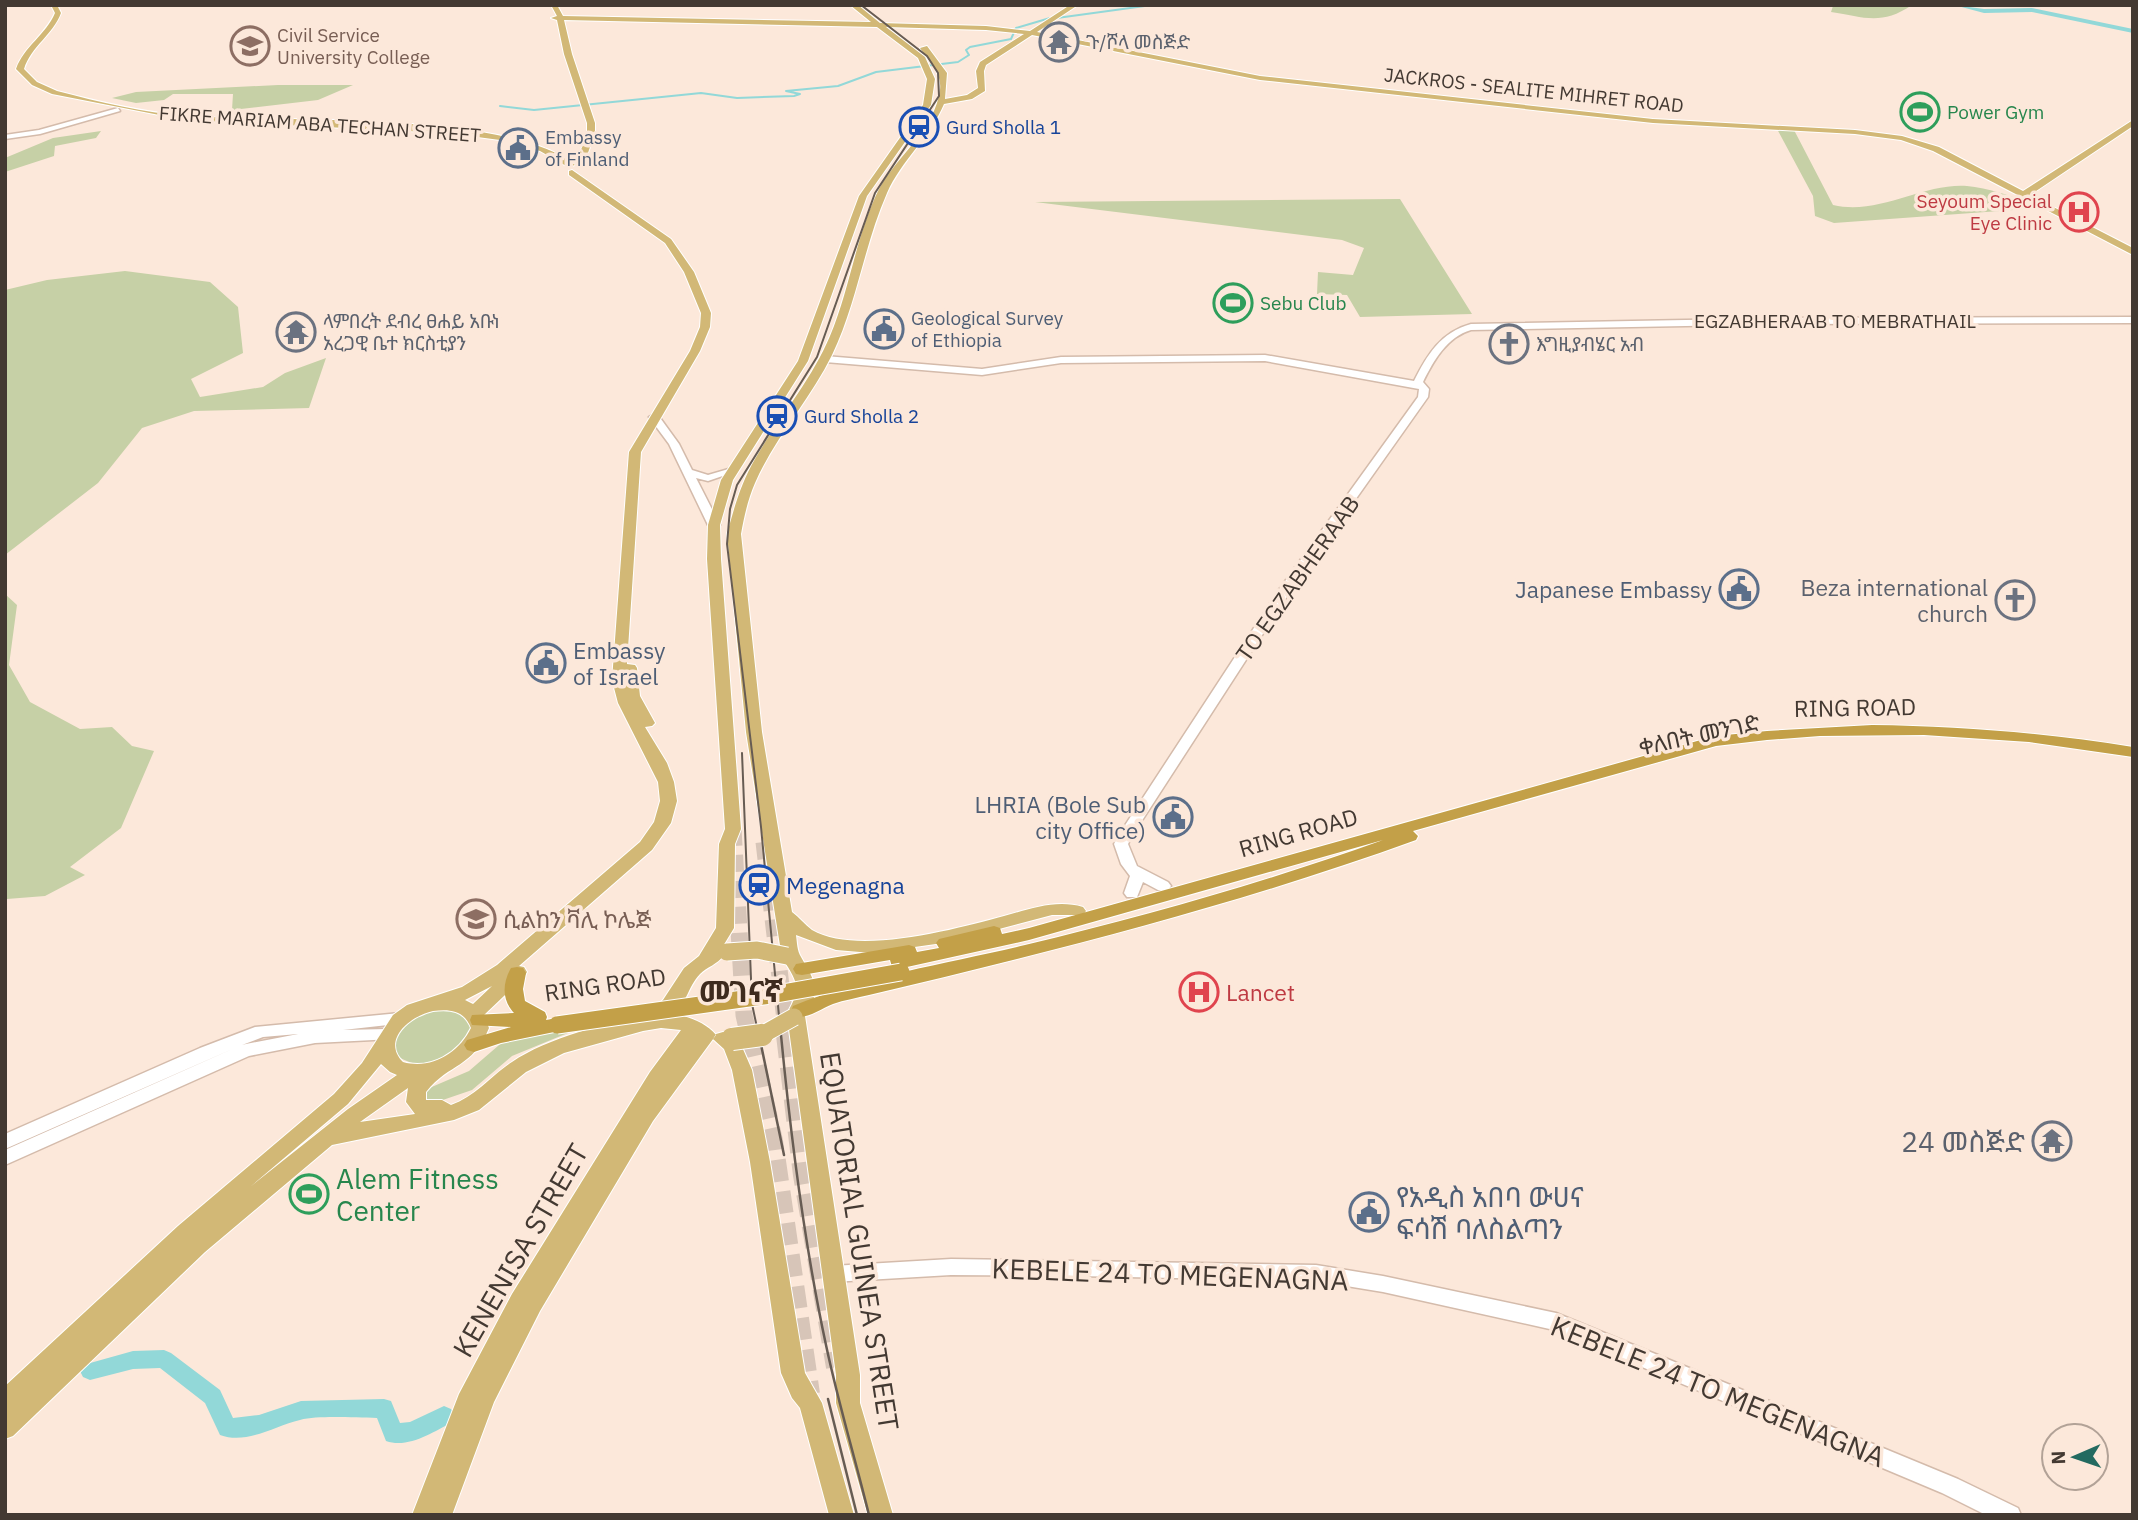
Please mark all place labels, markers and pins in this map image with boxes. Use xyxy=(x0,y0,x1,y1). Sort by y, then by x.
temple icon: ጉ/ሾላ መስጅድ xyxy=(1038,21,1080,63)
place label: Civil Service University College xyxy=(277,23,430,69)
school or university icon: Civil Service University College xyxy=(229,25,271,67)
place label: ጉ/ሾላ መስጅድ xyxy=(1086,30,1191,54)
sports icon: Power Gym xyxy=(1899,91,1941,133)
place label: Power Gym xyxy=(1947,100,2044,124)
station icon: Gurd Sholla 1 xyxy=(898,106,940,148)
place label: Gurd Sholla 1 xyxy=(946,115,1061,139)
place label: Embassy of Finland xyxy=(545,125,629,171)
public building icon: Embassy of Finland xyxy=(497,127,539,169)
place label: Seyoum Special Eye Clinic xyxy=(1917,189,2052,235)
hospital icon: Seyoum Special Eye Clinic xyxy=(2058,191,2100,233)
sports icon: Sebu Club xyxy=(1212,282,1254,324)
place label: Sebu Club xyxy=(1260,291,1347,315)
place label: Geological Survey of Ethiopia xyxy=(911,306,1064,352)
public building icon: Geological Survey of Ethiopia xyxy=(863,308,905,350)
place label: ላምበረት ደብረ ፀሐይ አቡነ አረጋዊ ቤተ ክርስቲያን xyxy=(323,309,500,355)
temple icon: ላምበረት ደብረ ፀሐይ አቡነ አረጋዊ ቤተ ክርስቲያን xyxy=(275,311,317,353)
church icon: እግዚያብሄር አብ xyxy=(1488,323,1530,365)
place label: እግዚያብሄር አብ xyxy=(1536,332,1644,356)
station icon: Gurd Sholla 2 xyxy=(756,395,798,437)
place label: Gurd Sholla 2 xyxy=(804,404,919,428)
public building icon: Japanese Embassy xyxy=(1718,568,1760,610)
place label: Beza international church xyxy=(1801,572,1988,628)
place label: Japanese Embassy xyxy=(1515,574,1713,604)
church icon: Beza international church xyxy=(1994,579,2036,621)
place label: Embassy of Israel xyxy=(573,635,666,691)
public building icon: Embassy of Israel xyxy=(525,642,567,684)
place label: LHRIA (Bole Sub city Office) xyxy=(974,789,1146,845)
public building icon: LHRIA (Bole Sub city Office) xyxy=(1152,796,1194,838)
station icon: Megenagna xyxy=(738,864,780,906)
place label: Megenagna xyxy=(786,870,905,900)
school or university icon: ሲልከን ቫሊ ኮሌጅ xyxy=(455,898,497,940)
place label: ሲልከን ቫሊ ኮሌጅ xyxy=(503,904,652,934)
hospital icon: Lancet xyxy=(1178,971,1220,1013)
place label: Lancet xyxy=(1226,977,1295,1007)
temple icon: 24 መስጅድ xyxy=(2031,1120,2073,1162)
place label: 24 መስጅድ xyxy=(1901,1123,2025,1160)
place label: Alem Fitness Center xyxy=(336,1160,499,1229)
sports icon: Alem Fitness Center xyxy=(288,1173,330,1215)
place label: የአዲስ አበባ ውሀና ፍሳሽ ባለስልጣን xyxy=(1396,1178,1584,1247)
public building icon: የአዲስ አበባ ውሀና ፍሳሽ ባለስልጣን xyxy=(1348,1191,1390,1233)

